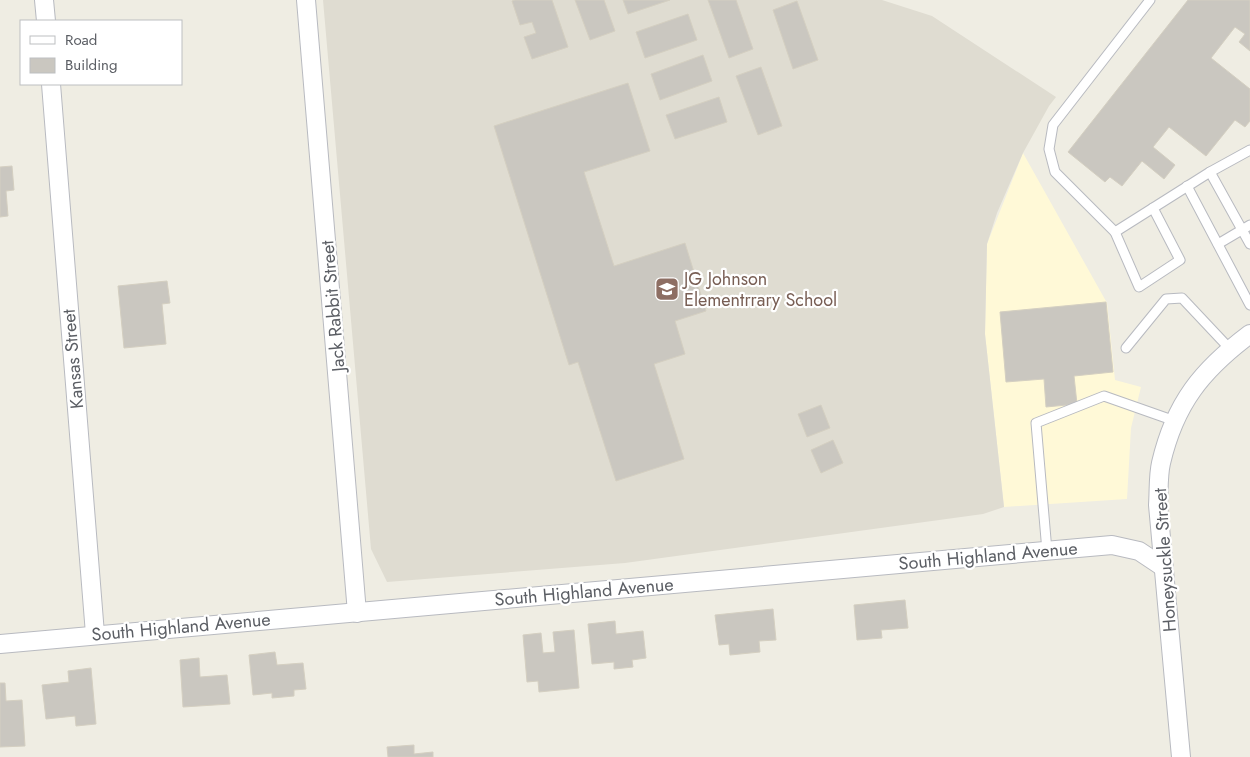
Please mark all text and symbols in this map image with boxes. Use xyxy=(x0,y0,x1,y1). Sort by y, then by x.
legend xyxy=(20,20,182,85)
text: Road xyxy=(65,29,97,51)
text: Building xyxy=(65,54,117,76)
street label: Jack Rabbit Street xyxy=(314,239,352,375)
place label: JG Johnson Elementrrary School xyxy=(682,266,837,313)
school or university icon: JG Johnson Elementrrary School xyxy=(654,276,680,302)
street label: Kansas Street xyxy=(56,307,90,410)
street label: Honeysuckle Street xyxy=(1147,487,1183,633)
street label: South Highland Avenue xyxy=(897,535,1079,577)
street label: South Highland Avenue xyxy=(493,571,675,613)
street label: South Highland Avenue xyxy=(90,606,272,648)

